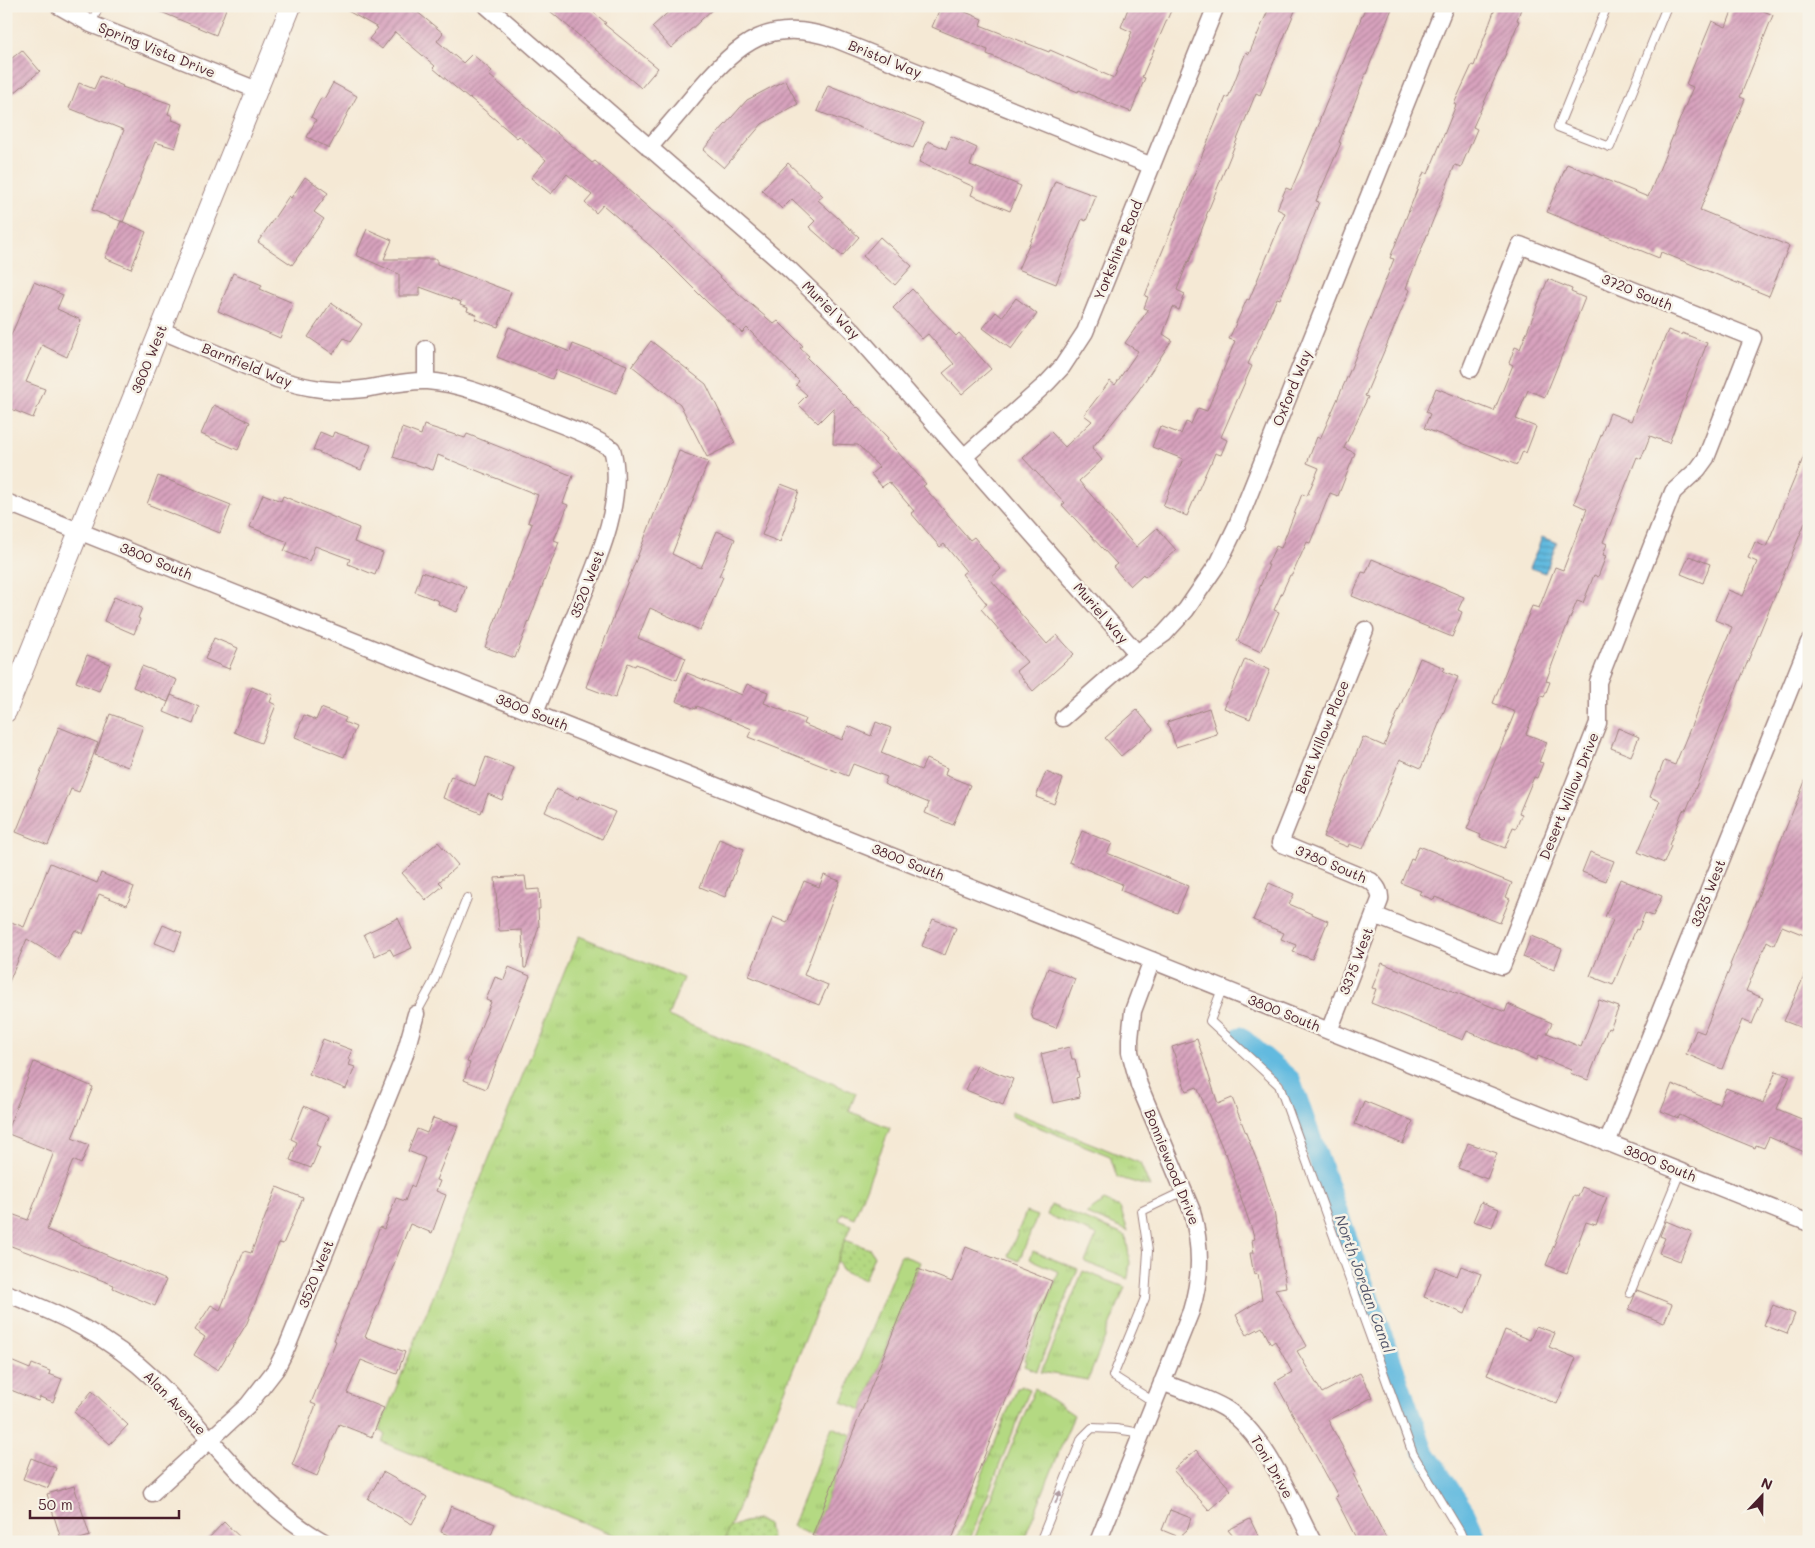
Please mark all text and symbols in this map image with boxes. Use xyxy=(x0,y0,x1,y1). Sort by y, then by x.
street label: Spring Vista Drive xyxy=(96,17,219,82)
street label: Bristol Way xyxy=(846,35,925,82)
street label: Yorkshire Road xyxy=(1089,197,1146,302)
street label: 3720 South xyxy=(1599,269,1676,314)
street label: Muriel Way xyxy=(798,276,865,343)
street label: 3600 West xyxy=(126,322,171,396)
street label: Barnfield Way xyxy=(199,338,295,391)
street label: Oxford Way xyxy=(1268,347,1315,429)
street label: 3800 South xyxy=(117,537,195,584)
street label: 3520 West xyxy=(565,547,608,620)
street label: Muriel Way xyxy=(1070,578,1133,647)
street label: Bent Willow Place xyxy=(1290,677,1353,796)
street label: 3800 South xyxy=(493,688,571,735)
street label: Desert Willow Drive xyxy=(1534,729,1603,862)
street label: 3800 South xyxy=(869,838,947,885)
street label: 3780 South xyxy=(1293,840,1370,887)
street label: 3325 West xyxy=(1685,856,1730,929)
street label: 3375 West xyxy=(1334,924,1377,997)
street label: 3800 South xyxy=(1245,989,1323,1036)
street label: Bonniewood Drive xyxy=(1141,1106,1204,1228)
street label: 3800 South xyxy=(1621,1139,1699,1186)
water label: North Jordan Canal xyxy=(1331,1212,1399,1356)
street label: 3520 West xyxy=(293,1237,338,1310)
street label: Alan Avenue xyxy=(140,1366,211,1439)
street label: Toni Drive xyxy=(1247,1432,1298,1502)
north arrow xyxy=(1738,1470,1788,1520)
text: N xyxy=(1759,1473,1776,1494)
scale bar xyxy=(30,1488,179,1520)
one-way arrow xyxy=(1054,1489,1062,1504)
text: 50 m xyxy=(38,1494,73,1514)

